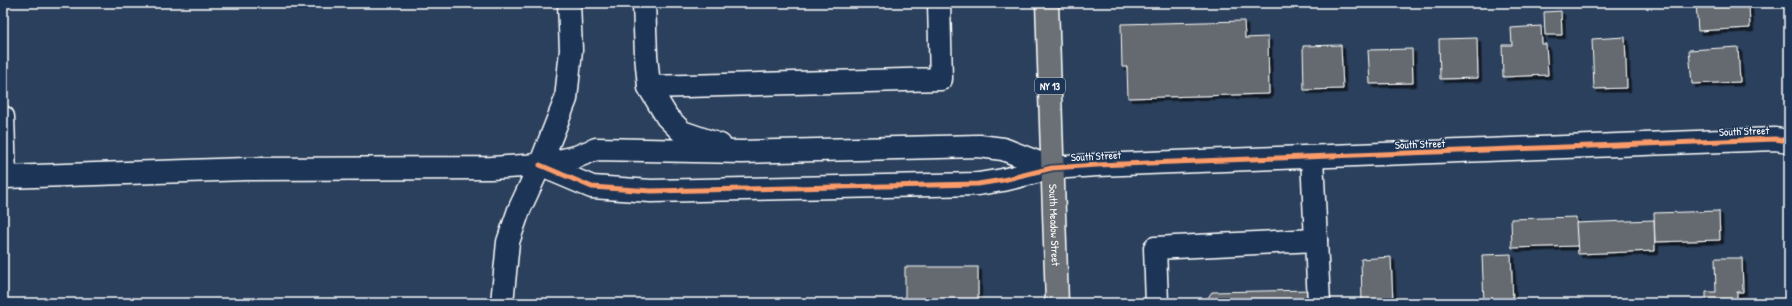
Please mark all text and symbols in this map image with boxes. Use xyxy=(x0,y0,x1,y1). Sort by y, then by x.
road number: NY 13 xyxy=(1035,78,1065,94)
street label: South Street xyxy=(1719,123,1770,139)
street label: South Street xyxy=(1395,136,1446,152)
street label: South Street xyxy=(1070,148,1122,164)
street label: South Meadow Street xyxy=(1046,184,1063,266)

